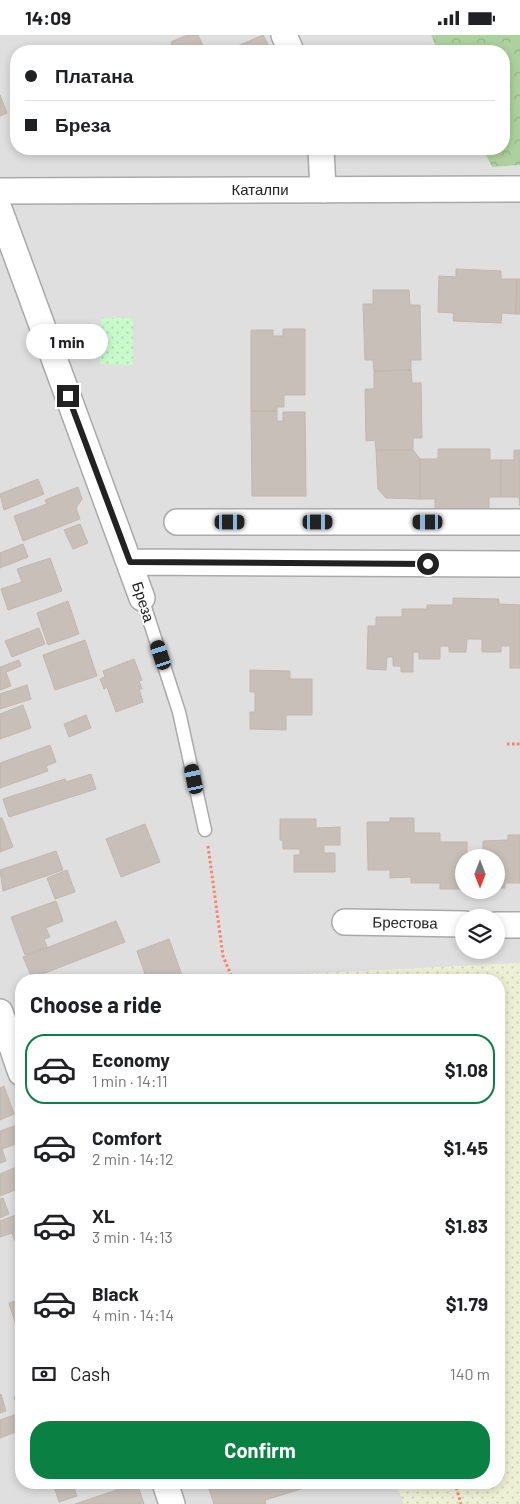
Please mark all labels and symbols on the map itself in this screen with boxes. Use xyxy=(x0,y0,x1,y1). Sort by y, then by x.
street label: Каталпи xyxy=(231,180,289,198)
callout: 1 min xyxy=(27,323,109,359)
route end xyxy=(57,385,79,407)
car xyxy=(215,515,245,530)
car xyxy=(303,515,333,530)
car xyxy=(413,515,443,530)
route start xyxy=(417,553,439,575)
street label: Бреза xyxy=(129,579,159,625)
car xyxy=(149,638,172,672)
car xyxy=(183,763,204,795)
north arrow xyxy=(455,849,505,899)
street label: Брестова xyxy=(372,912,438,932)

